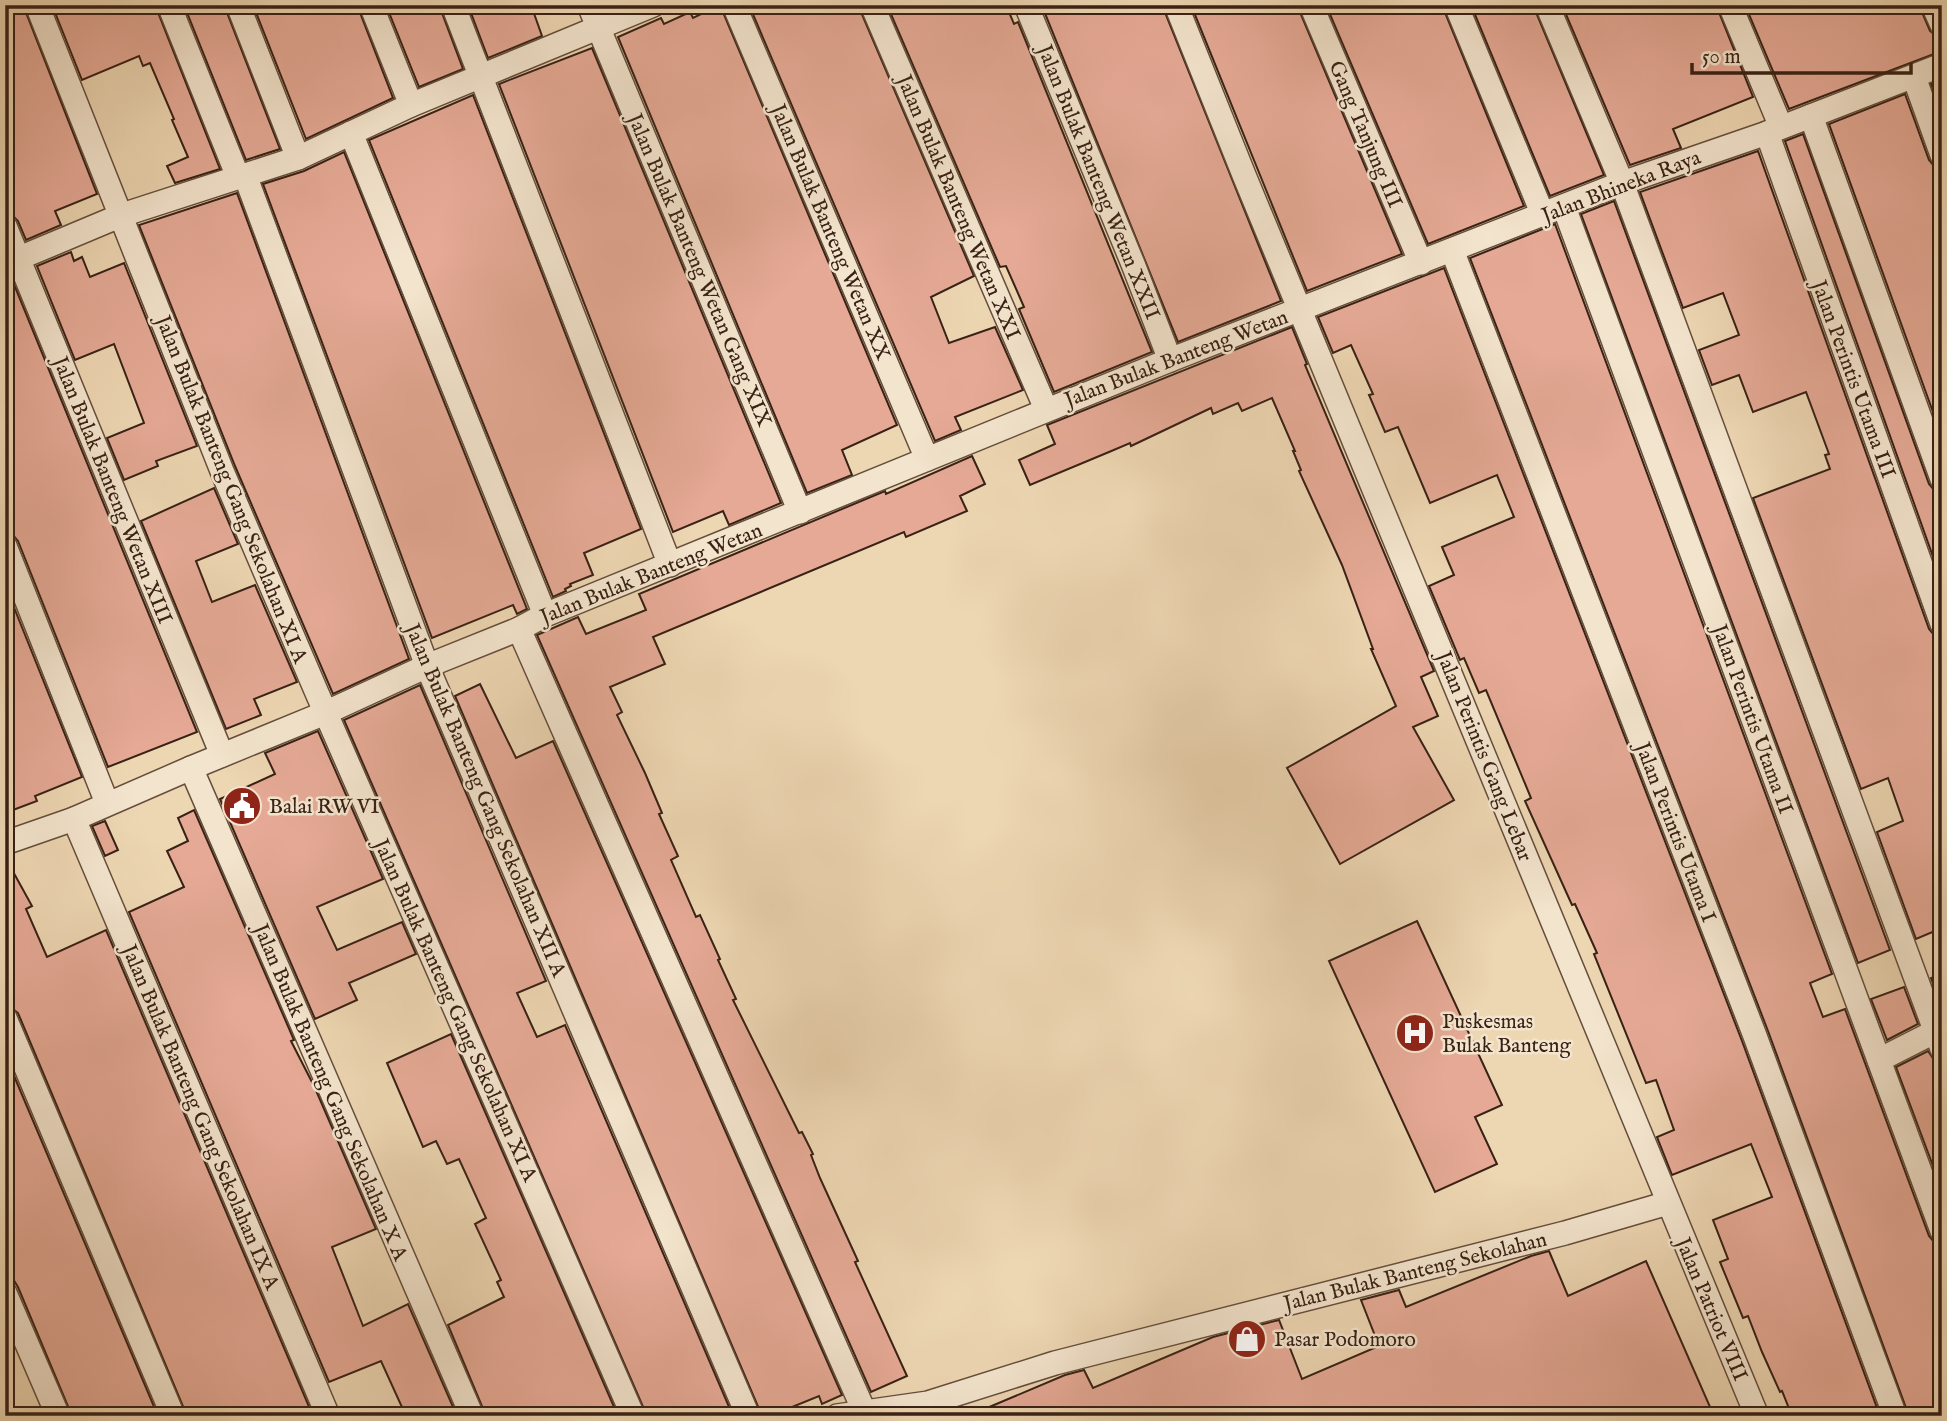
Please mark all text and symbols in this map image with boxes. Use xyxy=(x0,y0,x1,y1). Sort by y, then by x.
scale bar xyxy=(1692,32,1910,76)
street label: Jalan Bulak Banteng Wetan XXII xyxy=(1029,39,1165,324)
text: 50 m xyxy=(1702,44,1741,71)
street label: Gang Tanjung III xyxy=(1322,57,1408,212)
street label: Jalan Bulak Banteng Wetan XXI xyxy=(889,69,1026,344)
street label: Jalan Bulak Banteng Wetan XX xyxy=(763,98,896,365)
street label: Jalan Bulak Banteng Wetan Gang XIX xyxy=(619,108,777,431)
street label: Jalan Bhineka Raya xyxy=(1536,144,1706,231)
street label: Jalan Perintis Utama III xyxy=(1803,275,1901,482)
street label: Jalan Bulak Banteng Wetan xyxy=(1059,304,1292,415)
street label: Jalan Bulak Banteng Gang Sekolahan XI A xyxy=(148,310,313,668)
street label: Jalan Bulak Banteng Wetan XIII xyxy=(45,351,178,628)
street label: Jalan Bulak Banteng Wetan xyxy=(535,517,767,632)
street label: Jalan Bulak Banteng Gang Sekolahan XII A xyxy=(397,618,572,982)
street label: Jalan Perintis Utama II xyxy=(1704,619,1798,818)
street label: Jalan Perintis Gang Lebar xyxy=(1428,646,1538,866)
street label: Jalan Perintis Utama I xyxy=(1627,737,1721,926)
public building icon: Balai RW VI xyxy=(221,785,263,827)
place label: Balai RW VI xyxy=(269,794,379,821)
street label: Jalan Bulak Banteng Gang Sekolahan XI A xyxy=(366,833,543,1187)
street label: Jalan Bulak Banteng Gang Sekolahan X A xyxy=(245,918,413,1266)
street label: Jalan Bulak Banteng Gang Sekolahan IX A xyxy=(114,939,285,1295)
place label: Puskesmas Bulak Banteng xyxy=(1442,1009,1572,1060)
hospital icon: Puskesmas Bulak Banteng xyxy=(1394,1012,1436,1054)
street label: Jalan Bulak Banteng Sekolahan xyxy=(1279,1227,1550,1319)
street label: Jalan Patriot VIII xyxy=(1667,1232,1753,1385)
shop icon: Pasar Podomoro xyxy=(1226,1318,1268,1360)
place label: Pasar Podomoro xyxy=(1274,1327,1416,1354)

